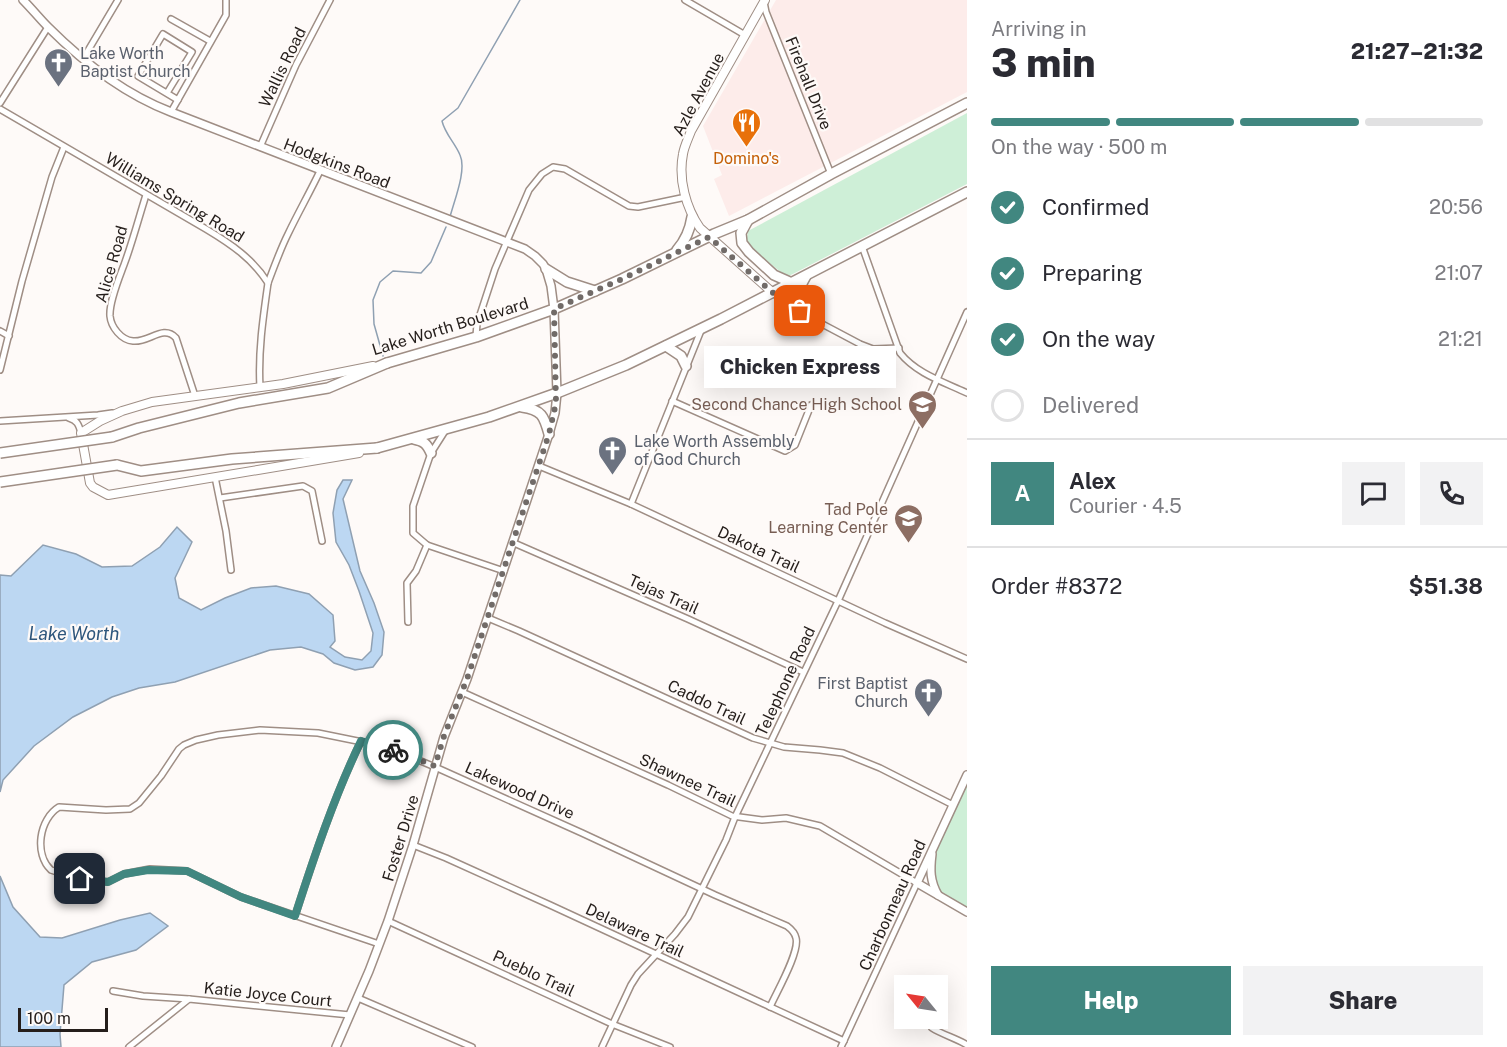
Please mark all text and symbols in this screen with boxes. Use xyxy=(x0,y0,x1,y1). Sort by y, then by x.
text: Arriving in xyxy=(991,17,1086,41)
street label: Wallis Road xyxy=(255,24,310,110)
street label: Firehall Drive xyxy=(781,34,836,132)
text: 21:27–21:32 xyxy=(1351,38,1483,64)
text: 3 min xyxy=(991,40,1096,86)
place label: Lake Worth Baptist Church xyxy=(80,44,191,81)
church icon: Lake Worth Baptist Church xyxy=(43,46,75,88)
street label: Azle Avenue xyxy=(669,49,728,139)
restaurant icon: Domino's xyxy=(730,106,762,148)
street label: Hodgkins Road xyxy=(281,134,393,193)
text: On the way · 500 m xyxy=(991,135,1167,159)
street label: Williams Spring Road xyxy=(102,148,248,246)
place label: Domino's xyxy=(713,149,779,168)
icon: check xyxy=(991,191,1024,224)
text: Confirmed xyxy=(1042,194,1149,220)
text: 20:56 xyxy=(1429,195,1483,219)
street label: Alice Road xyxy=(91,223,132,305)
icon: check xyxy=(991,257,1024,290)
text: Preparing xyxy=(1042,260,1143,286)
text: 21:07 xyxy=(1435,261,1483,285)
pin xyxy=(774,285,825,336)
street label: Lake Worth Boulevard xyxy=(370,294,531,359)
icon: bag xyxy=(783,294,816,327)
icon: check xyxy=(991,323,1024,356)
text: On the way xyxy=(1042,326,1155,352)
text: 21:21 xyxy=(1438,327,1483,351)
callout: Chicken Express xyxy=(704,347,896,389)
text: Chicken Express xyxy=(720,355,880,379)
school or university icon: Second Chance High School xyxy=(907,388,939,430)
text: Delivered xyxy=(1042,392,1139,418)
place label: Second Chance High School xyxy=(691,395,902,414)
place label: Lake Worth Assembly of God Church xyxy=(634,432,795,469)
church icon: Lake Worth Assembly of God Church xyxy=(597,434,629,476)
button: chat xyxy=(1342,462,1405,525)
button: phone xyxy=(1420,462,1483,525)
text: Alex xyxy=(1069,468,1116,494)
text: A xyxy=(1015,480,1030,506)
text: Courier · 4.5 xyxy=(1069,494,1182,518)
place label: Tad Pole Learning Center xyxy=(768,500,888,537)
school or university icon: Tad Pole Learning Center xyxy=(893,502,925,544)
street label: Dakota Trail xyxy=(715,522,803,577)
street label: Tejas Trail xyxy=(626,571,702,618)
text: Order #8372 xyxy=(991,573,1122,599)
text: $51.38 xyxy=(1409,573,1483,599)
water label: Lake Worth xyxy=(29,623,120,644)
street label: Telephone Road xyxy=(752,623,819,739)
place label: First Baptist Church xyxy=(817,674,908,711)
street label: Caddo Trail xyxy=(665,676,749,729)
church icon: First Baptist Church xyxy=(913,676,945,718)
courier xyxy=(363,720,423,780)
icon: bike xyxy=(377,734,410,767)
street label: Shawnee Trail xyxy=(636,750,739,811)
street label: Lakewood Drive xyxy=(462,758,577,823)
street label: Foster Drive xyxy=(378,792,423,884)
street label: Charbonneau Road xyxy=(855,837,930,974)
pin xyxy=(54,853,105,904)
icon: home xyxy=(63,862,96,895)
street label: Delaware Trail xyxy=(583,899,687,962)
street label: Pueblo Trail xyxy=(490,946,578,1001)
button: Help xyxy=(991,966,1231,1035)
button: Share xyxy=(1243,966,1483,1035)
north arrow xyxy=(894,975,948,1029)
map controls xyxy=(894,975,948,1029)
street label: Katie Joyce Court xyxy=(203,978,333,1011)
scale bar xyxy=(18,1005,108,1032)
text: 100 m xyxy=(27,1009,71,1028)

